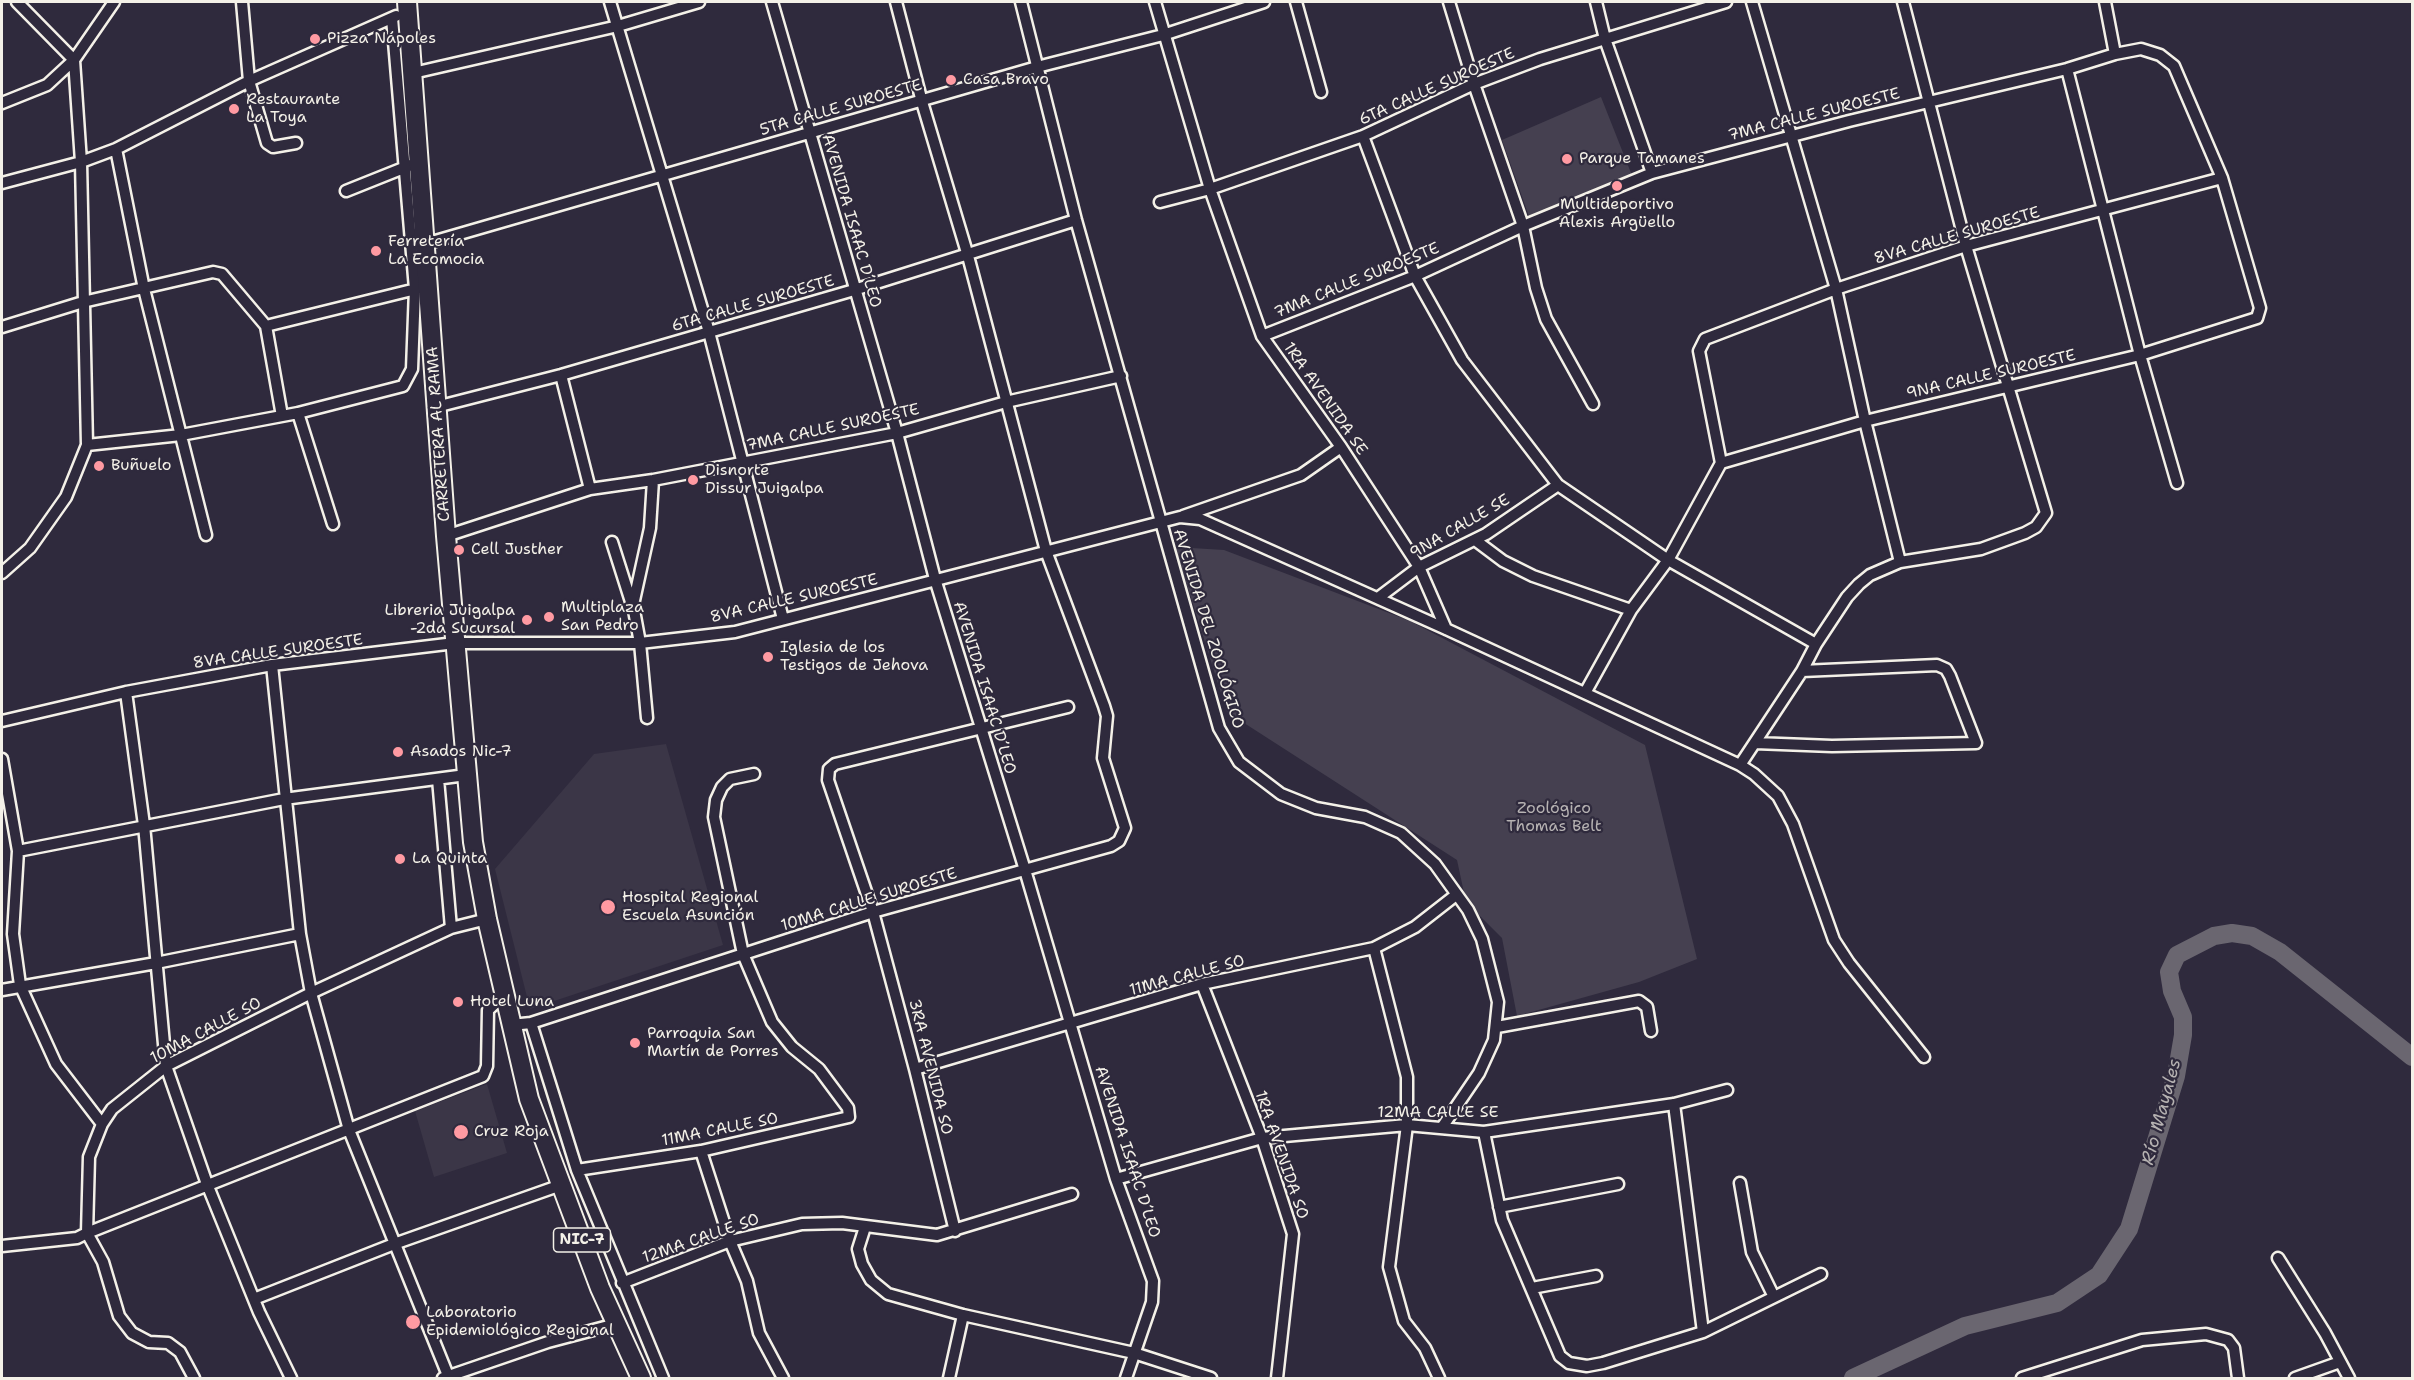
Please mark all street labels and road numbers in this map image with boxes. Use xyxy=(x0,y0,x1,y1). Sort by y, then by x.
street label: 6TA CALLE SUROESTE xyxy=(1356,44,1518,130)
street label: 5TA CALLE SUROESTE xyxy=(758,76,924,140)
street label: 7MA CALLE SUROESTE xyxy=(1726,84,1902,146)
street label: AVENIDA ISAAC D´LEO xyxy=(817,132,885,310)
street label: 8VA CALLE SUROESTE xyxy=(1872,203,2042,269)
street label: 7MA CALLE SUROESTE xyxy=(1272,239,1442,323)
street label: 6TA CALLE SUROESTE xyxy=(669,272,837,336)
street label: 1RA AVENIDA SE xyxy=(1279,339,1371,459)
street label: CARRETERA AL RAMA xyxy=(423,346,455,522)
street label: 9NA CALLE SUROESTE xyxy=(1904,346,2078,404)
street label: 7MA CALLE SUROESTE xyxy=(745,400,921,456)
street label: 9NA CALLE SE xyxy=(1407,491,1513,563)
street label: AVENIDA DEL ZOOLÓGICO xyxy=(1168,527,1248,731)
street label: 8VA CALLE SUROESTE xyxy=(708,570,880,628)
street label: AVENIDA ISAAC D´LEO xyxy=(949,599,1019,777)
street label: 8VA CALLE SUROESTE xyxy=(192,631,364,673)
street label: 10MA CALLE SUROESTE xyxy=(779,864,959,936)
street label: 11MA CALLE SO xyxy=(1127,951,1247,1001)
street label: 10MA CALLE SO xyxy=(147,994,265,1068)
street label: 3RA AVENIDA SO xyxy=(904,997,956,1137)
street label: AVENIDA ISAAC D´LEO xyxy=(1090,1064,1164,1240)
street label: 1RA AVENIDA SO xyxy=(1250,1088,1312,1222)
street label: 12MA CALLE SE xyxy=(1377,1103,1499,1123)
street label: 11MA CALLE SO xyxy=(660,1109,780,1151)
street label: 12MA CALLE SO xyxy=(640,1210,762,1268)
road number: NIC-7 xyxy=(554,1228,610,1252)

